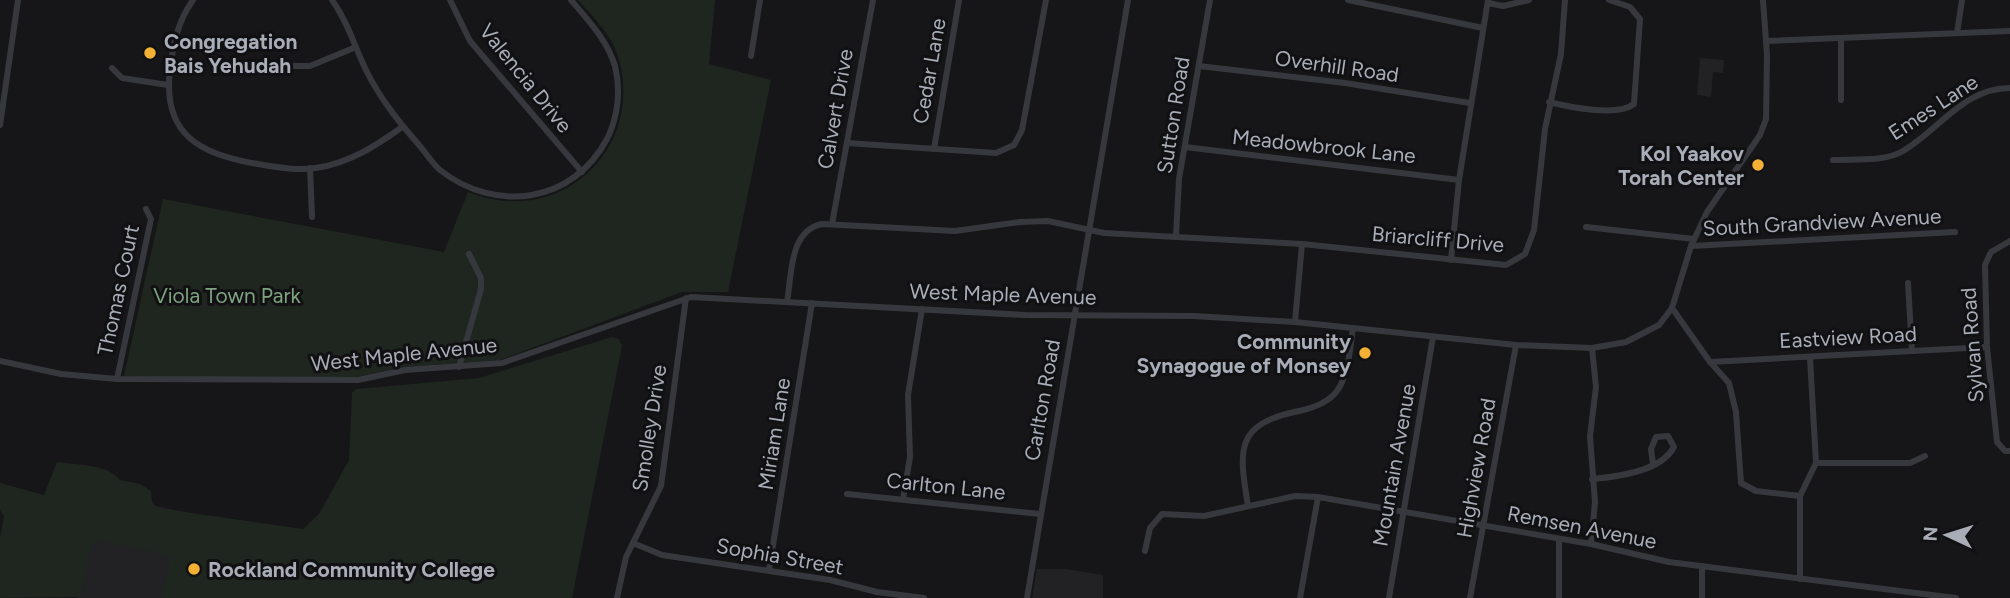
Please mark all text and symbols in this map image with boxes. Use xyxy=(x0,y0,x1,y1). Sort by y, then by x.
street label: Cedar Lane xyxy=(907,16,951,126)
street label: Valencia Drive xyxy=(474,18,578,138)
place label: Congregation Bais Yehudah xyxy=(164,29,297,78)
marker: Congregation Bais Yehudah xyxy=(142,45,158,61)
street label: Overhill Road xyxy=(1273,45,1401,87)
street label: Calvert Drive xyxy=(812,47,858,171)
street label: Sutton Road xyxy=(1151,55,1195,175)
street label: Emes Lane xyxy=(1884,69,1982,145)
street label: Meadowbrook Lane xyxy=(1231,124,1417,168)
place label: Kol Yaakov Torah Center xyxy=(1618,141,1744,190)
marker: Kol Yaakov Torah Center xyxy=(1750,157,1766,173)
street label: South Grandview Avenue xyxy=(1702,203,1942,241)
street label: Briarcliff Drive xyxy=(1371,221,1505,257)
street label: Thomas Court xyxy=(92,222,144,358)
street label: West Maple Avenue xyxy=(909,278,1097,310)
park label: Viola Town Park xyxy=(153,283,302,308)
street label: Sylvan Road xyxy=(1956,287,1988,403)
street label: Eastview Road xyxy=(1779,321,1917,353)
place label: Community Synagogue of Monsey xyxy=(1136,329,1352,378)
street label: West Maple Avenue xyxy=(310,332,498,376)
street label: Carlton Road xyxy=(1019,337,1065,463)
marker: Community Synagogue of Monsey xyxy=(1357,345,1373,361)
street label: Smolley Drive xyxy=(627,363,671,493)
street label: Miriam Lane xyxy=(753,376,795,492)
street label: Mountain Avenue xyxy=(1367,382,1421,548)
street label: Highview Road xyxy=(1451,396,1501,540)
street label: Carlton Lane xyxy=(885,467,1007,505)
street label: Remsen Avenue xyxy=(1505,500,1659,554)
north arrow xyxy=(1912,500,1982,570)
text: N xyxy=(1919,526,1943,542)
street label: Sophia Street xyxy=(714,533,846,580)
place label: Rockland Community College xyxy=(208,557,495,582)
marker: Rockland Community College xyxy=(186,561,202,577)

